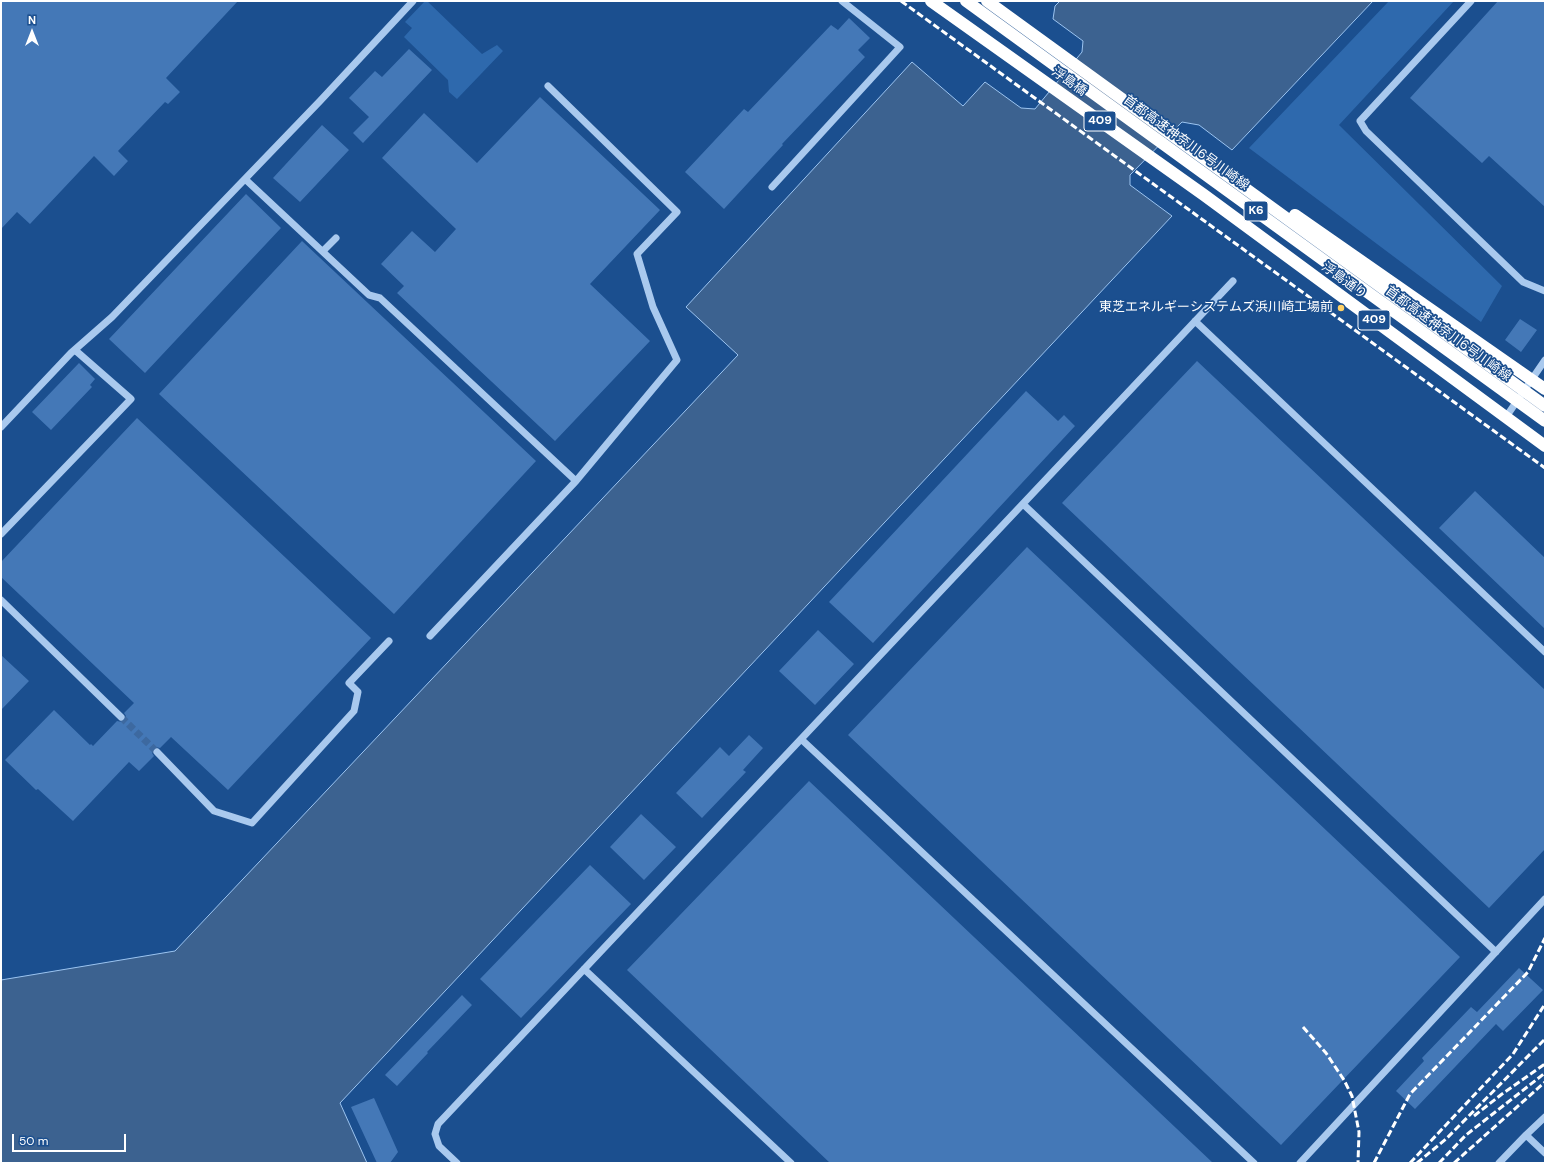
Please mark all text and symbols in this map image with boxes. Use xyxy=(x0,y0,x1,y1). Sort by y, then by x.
north arrow xyxy=(12,12,52,52)
text: N xyxy=(28,13,36,27)
street label: 浮島橋 xyxy=(1049,64,1089,100)
street label: 首都高速神奈川6号川崎線 xyxy=(1120,92,1252,194)
road number: 409 xyxy=(1084,111,1116,131)
road number: K6 xyxy=(1244,201,1268,221)
street label: 浮島通り xyxy=(1318,259,1370,303)
street label: 首都高速神奈川6号川崎線 xyxy=(1382,283,1514,385)
place label: 東芝エネルギーシステムズ浜川崎工場前 xyxy=(1099,300,1333,316)
marker: 東芝エネルギーシステムズ浜川崎工場前 xyxy=(1336,303,1346,313)
road number: 409 xyxy=(1358,310,1390,330)
scale bar xyxy=(14,1126,128,1152)
text: 50 m xyxy=(19,1133,48,1149)

